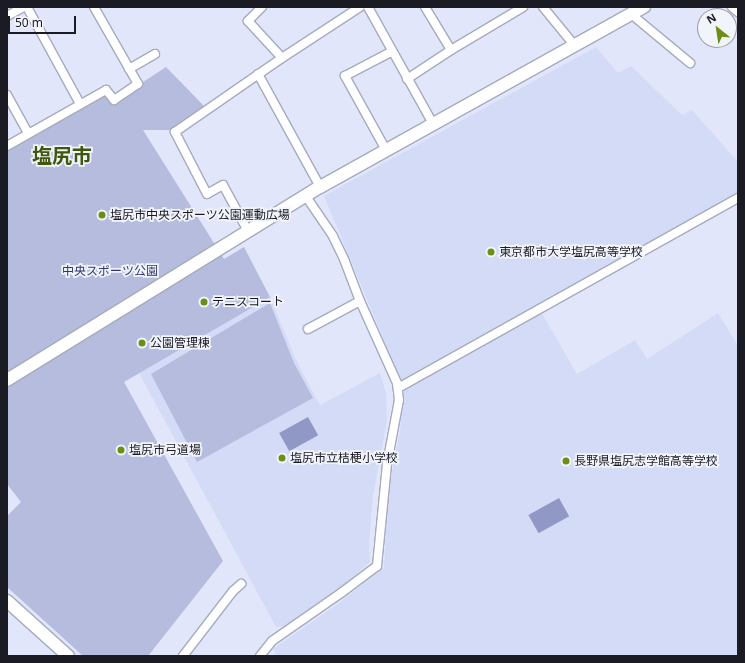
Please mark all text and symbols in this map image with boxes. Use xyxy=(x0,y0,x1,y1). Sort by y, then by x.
scale bar xyxy=(10,8,78,34)
north arrow xyxy=(697,8,737,48)
text: N xyxy=(704,9,719,27)
text: 50 m xyxy=(15,14,43,31)
district label: 塩尻市 xyxy=(32,143,92,167)
place label: 塩尻市中央スポーツ公園運動広場 xyxy=(110,208,290,222)
marker: 塩尻市中央スポーツ公園運動広場 xyxy=(97,210,107,220)
place label: 東京都市大学塩尻高等学校 xyxy=(499,245,643,259)
marker: 東京都市大学塩尻高等学校 xyxy=(486,247,496,257)
park label: 中央スポーツ公園 xyxy=(62,264,158,278)
place label: テニスコート xyxy=(212,295,284,309)
marker: テニスコート xyxy=(199,297,209,307)
place label: 公園管理棟 xyxy=(150,336,210,350)
marker: 公園管理棟 xyxy=(137,338,147,348)
place label: 塩尻市弓道場 xyxy=(129,443,201,457)
marker: 塩尻市弓道場 xyxy=(116,445,126,455)
place label: 塩尻市立桔梗小学校 xyxy=(290,451,398,465)
marker: 塩尻市立桔梗小学校 xyxy=(277,453,287,463)
place label: 長野県塩尻志学館高等学校 xyxy=(574,454,718,468)
marker: 長野県塩尻志学館高等学校 xyxy=(561,456,571,466)

